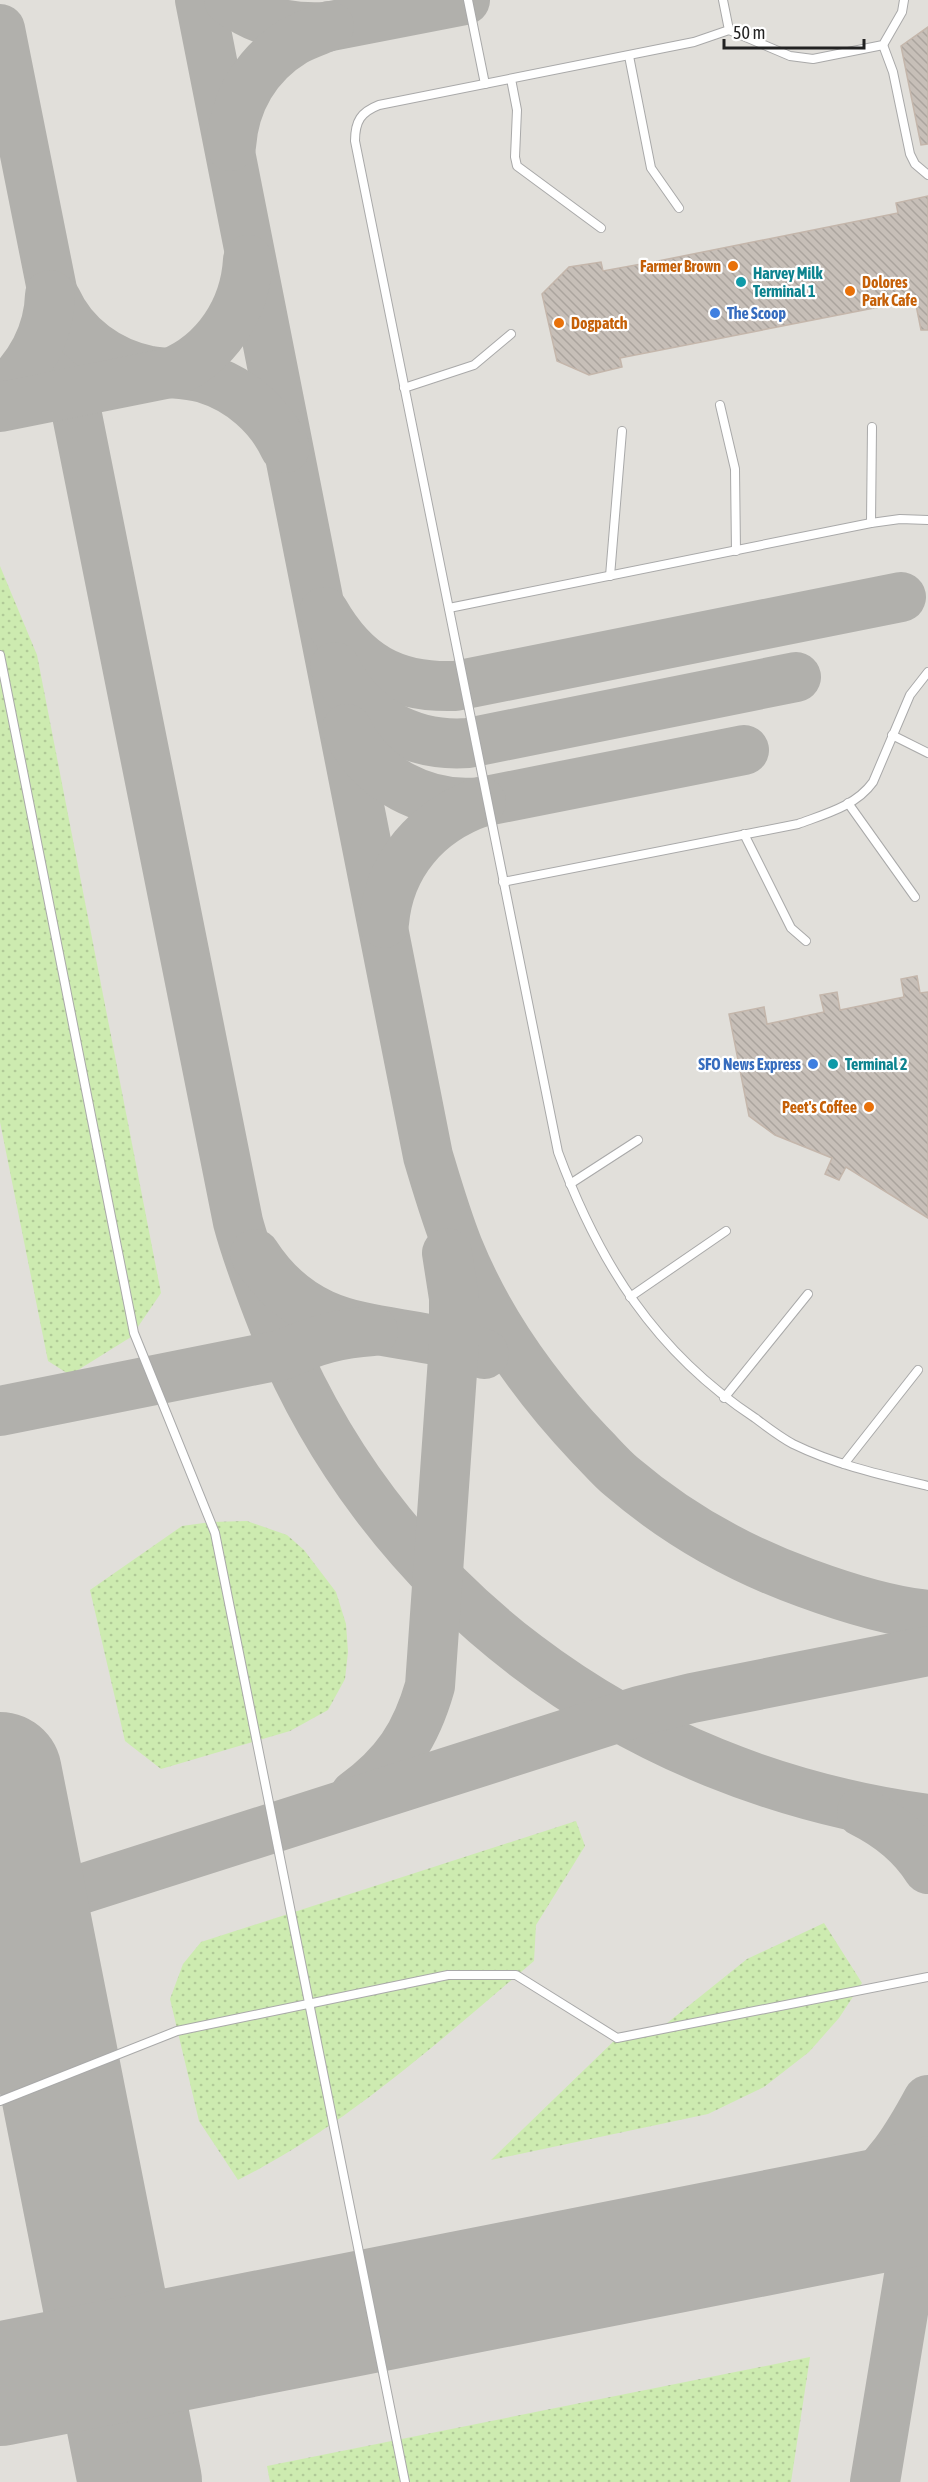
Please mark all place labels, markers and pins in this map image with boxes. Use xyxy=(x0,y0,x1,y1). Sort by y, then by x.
place label: Farmer Brown xyxy=(640,257,721,275)
marker: Farmer Brown xyxy=(726,259,740,273)
place label: Harvey Milk Terminal 1 xyxy=(753,264,823,300)
place label: Dolores Park Cafe xyxy=(862,273,917,309)
marker: Harvey Milk Terminal 1 xyxy=(734,275,748,289)
marker: Dolores Park Cafe xyxy=(843,284,857,298)
place label: The Scoop xyxy=(727,304,787,322)
marker: The Scoop xyxy=(708,306,722,320)
place label: Dogpatch xyxy=(571,314,628,332)
marker: Dogpatch xyxy=(552,316,566,330)
place label: SFO News Express xyxy=(698,1055,801,1073)
place label: Terminal 2 xyxy=(845,1055,907,1073)
marker: SFO News Express xyxy=(806,1057,820,1071)
marker: Terminal 2 xyxy=(826,1057,840,1071)
place label: Peet's Coffee xyxy=(782,1098,857,1116)
marker: Peet's Coffee xyxy=(862,1100,876,1114)

